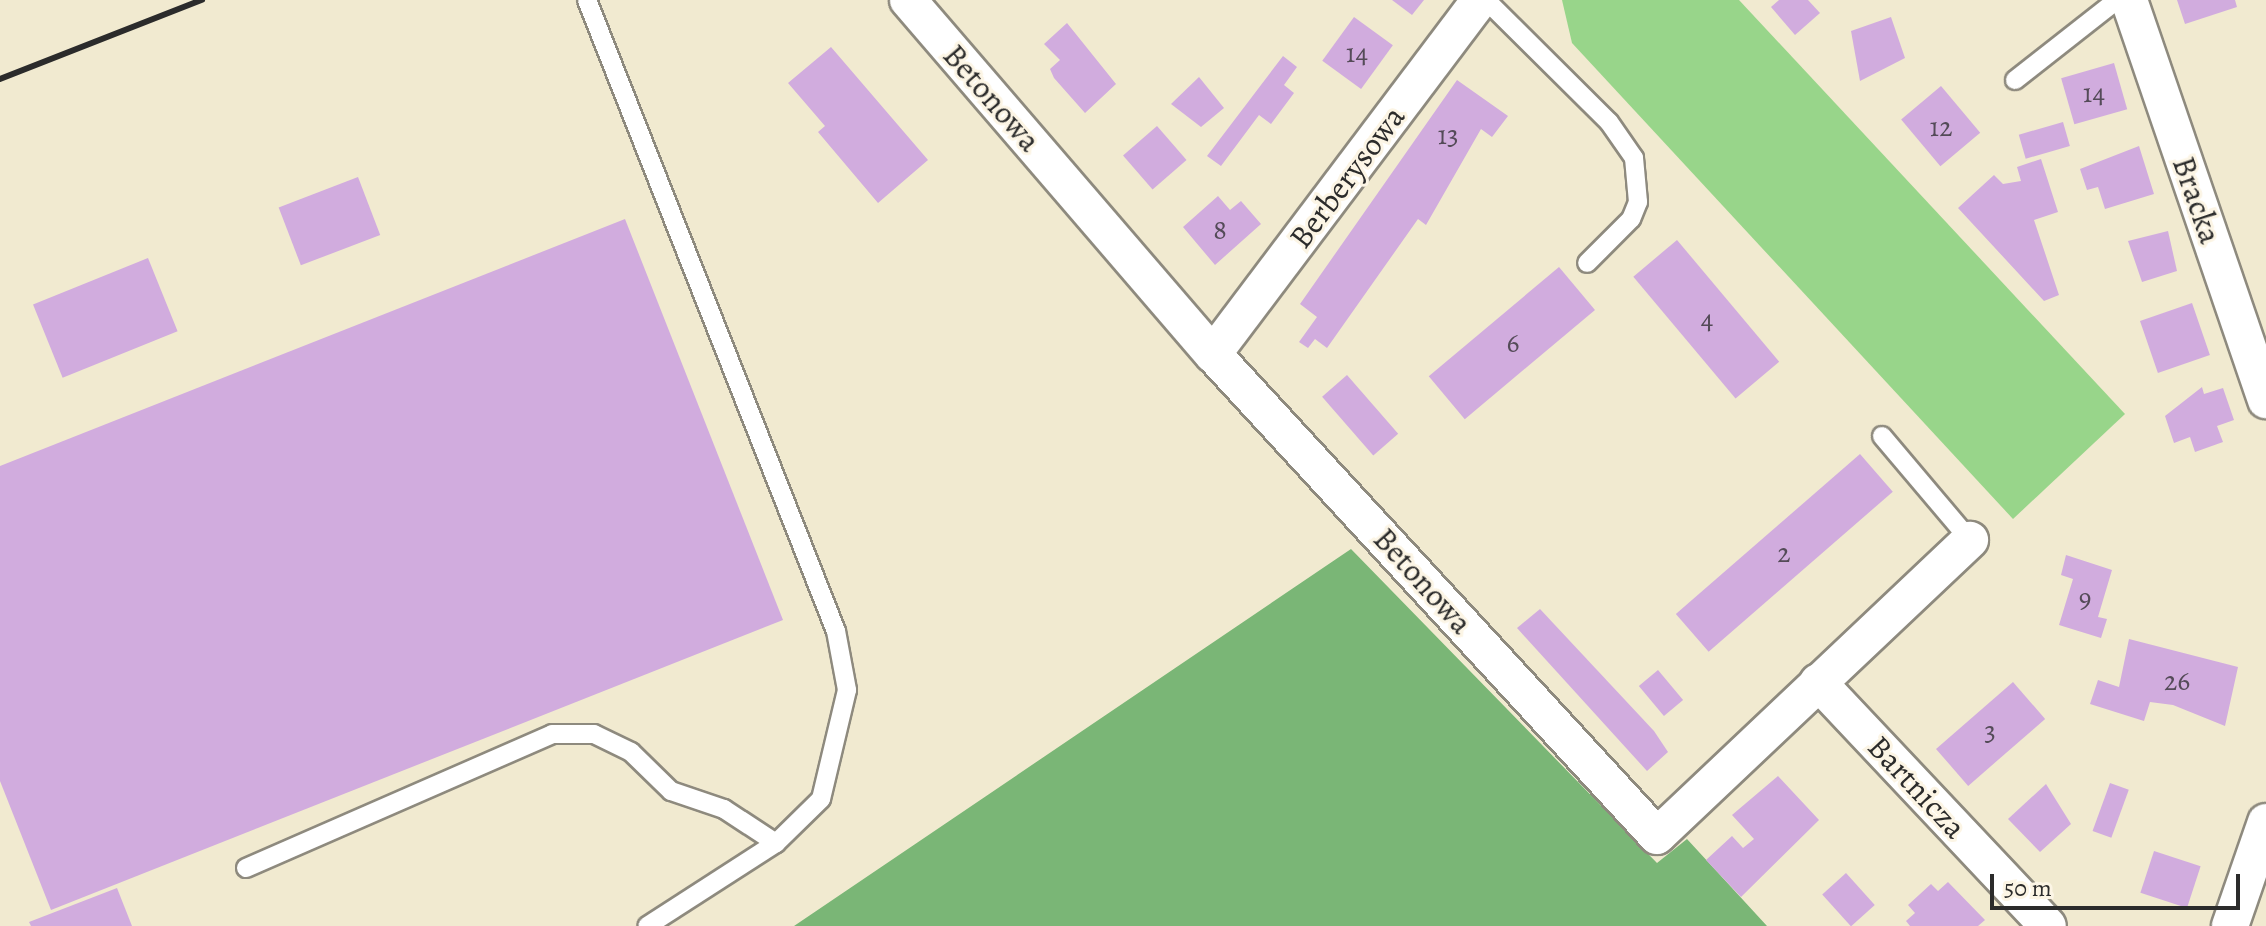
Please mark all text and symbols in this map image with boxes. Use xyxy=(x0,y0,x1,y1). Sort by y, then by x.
house number: 14 xyxy=(1346,36,1368,70)
street label: Betonowa xyxy=(935,37,1049,159)
house number: 14 xyxy=(2083,76,2105,110)
street label: Berberysowa xyxy=(1281,98,1413,256)
house number: 12 xyxy=(1930,110,1952,144)
house number: 13 xyxy=(1437,118,1459,152)
street label: Bracka xyxy=(2164,151,2230,249)
house number: 8 xyxy=(1213,213,1227,247)
house number: 4 xyxy=(1701,302,1713,336)
house number: 6 xyxy=(1507,326,1519,360)
street label: Betonowa xyxy=(1365,520,1481,642)
house number: 2 xyxy=(1777,536,1791,570)
house number: 9 xyxy=(2079,581,2091,615)
house number: 26 xyxy=(2164,664,2190,698)
house number: 3 xyxy=(1984,714,1996,748)
street label: Bartnicza xyxy=(1860,728,1974,846)
scale bar xyxy=(1994,858,2244,908)
text: 50 m xyxy=(2004,872,2052,904)

